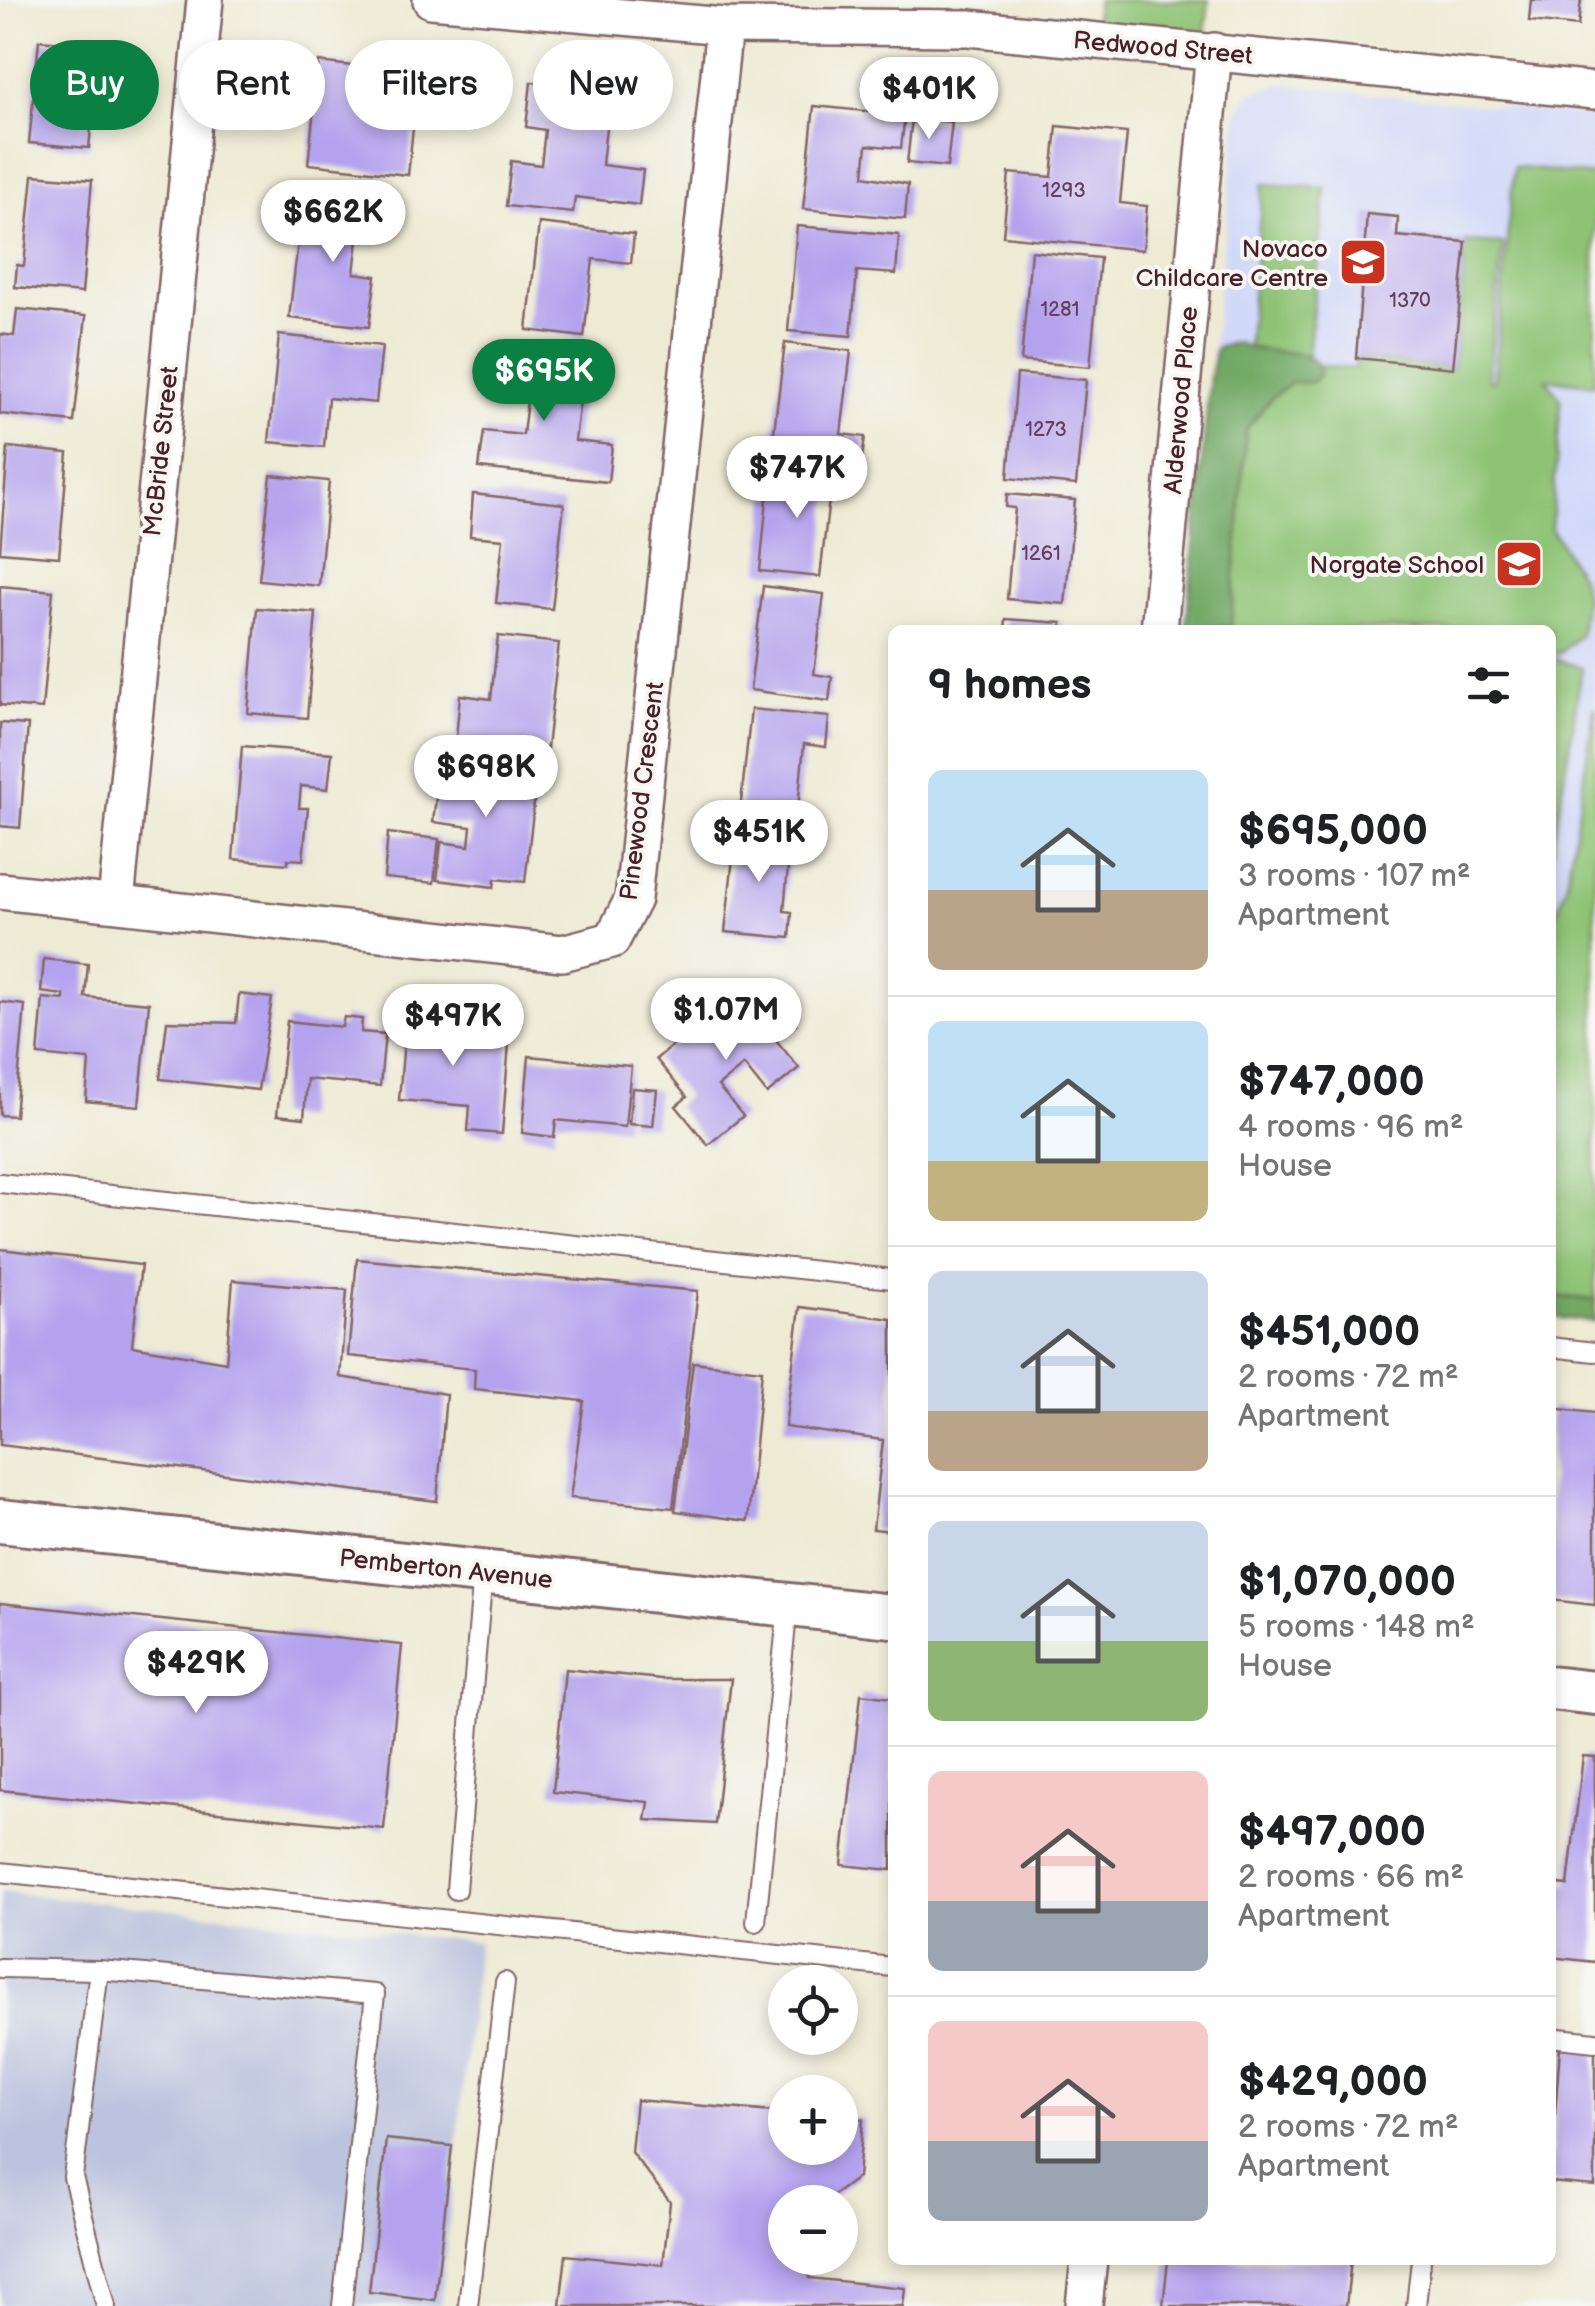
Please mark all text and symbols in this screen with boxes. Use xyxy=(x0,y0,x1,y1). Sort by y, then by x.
street label: Redwood Street xyxy=(1072,25,1254,72)
chip: Buy xyxy=(30,40,159,130)
chip: Rent xyxy=(179,40,325,130)
chip: Filters xyxy=(345,40,513,130)
chip: New xyxy=(533,40,673,130)
pin: $401K xyxy=(859,57,999,142)
text: $401K xyxy=(881,70,977,109)
house number: 1293 xyxy=(1042,179,1086,203)
pin: $662K xyxy=(263,180,403,265)
text: $662K xyxy=(283,193,383,232)
place label: Novaco Childcare Centre xyxy=(1136,234,1328,294)
school or university icon: Novaco Childcare Centre xyxy=(1337,236,1389,288)
house number: 1370 xyxy=(1389,289,1431,313)
house number: 1281 xyxy=(1041,298,1079,322)
street label: Alderwood Place xyxy=(1158,305,1205,495)
pin: $695K xyxy=(474,339,614,424)
text: $695K xyxy=(494,352,594,391)
street label: McBride Street xyxy=(137,364,186,538)
house number: 1273 xyxy=(1025,418,1067,442)
pin: $747K xyxy=(727,436,867,521)
text: $747K xyxy=(748,449,846,488)
school or university icon: Norgate School xyxy=(1493,538,1545,590)
house number: 1261 xyxy=(1021,542,1061,566)
place label: Norgate School xyxy=(1310,550,1484,581)
icon: filters xyxy=(1461,658,1516,713)
text: 9 homes xyxy=(928,660,1091,711)
street label: Pinewood Crescent xyxy=(614,680,671,902)
pin: $698K xyxy=(416,735,556,820)
text: $698K xyxy=(436,748,536,787)
pin: $451K xyxy=(689,800,829,885)
text: $695,000 xyxy=(1238,806,1428,857)
icon: home xyxy=(1008,810,1128,930)
text: $451K xyxy=(712,813,806,852)
text: 3 rooms · 107 m² xyxy=(1238,857,1471,896)
text: Apartment xyxy=(1238,896,1389,935)
pin: $1.07M xyxy=(645,978,807,1063)
pin: $497K xyxy=(383,984,523,1069)
text: $1.07M xyxy=(673,991,779,1030)
text: $497K xyxy=(404,997,502,1036)
text: $747,000 xyxy=(1238,1057,1425,1108)
icon: home xyxy=(1008,1061,1128,1181)
text: 4 rooms · 96 m² xyxy=(1238,1108,1464,1147)
text: House xyxy=(1238,1147,1332,1186)
text: $451,000 xyxy=(1238,1307,1420,1358)
icon: home xyxy=(1008,1311,1128,1431)
text: 2 rooms · 72 m² xyxy=(1238,1358,1459,1397)
text: Apartment xyxy=(1238,1397,1389,1436)
street label: Pemberton Avenue xyxy=(338,1543,554,1596)
text: $1,070,000 xyxy=(1238,1557,1456,1608)
icon: home xyxy=(1008,1561,1128,1681)
text: 5 rooms · 148 m² xyxy=(1238,1608,1475,1647)
pin: $429K xyxy=(126,1631,266,1716)
text: $429K xyxy=(146,1644,246,1683)
text: House xyxy=(1238,1647,1332,1686)
text: $497,000 xyxy=(1238,1807,1426,1858)
icon: home xyxy=(1008,1811,1128,1931)
text: 2 rooms · 66 m² xyxy=(1238,1858,1464,1897)
text: Apartment xyxy=(1238,1897,1389,1936)
map controls xyxy=(768,1965,858,2275)
button: locate xyxy=(768,1965,858,2055)
text: $429,000 xyxy=(1238,2057,1428,2108)
icon: home xyxy=(1008,2061,1128,2181)
button: + xyxy=(768,2075,858,2165)
text: 2 rooms · 72 m² xyxy=(1238,2108,1459,2147)
text: Apartment xyxy=(1238,2147,1389,2186)
button: − xyxy=(768,2185,858,2275)

